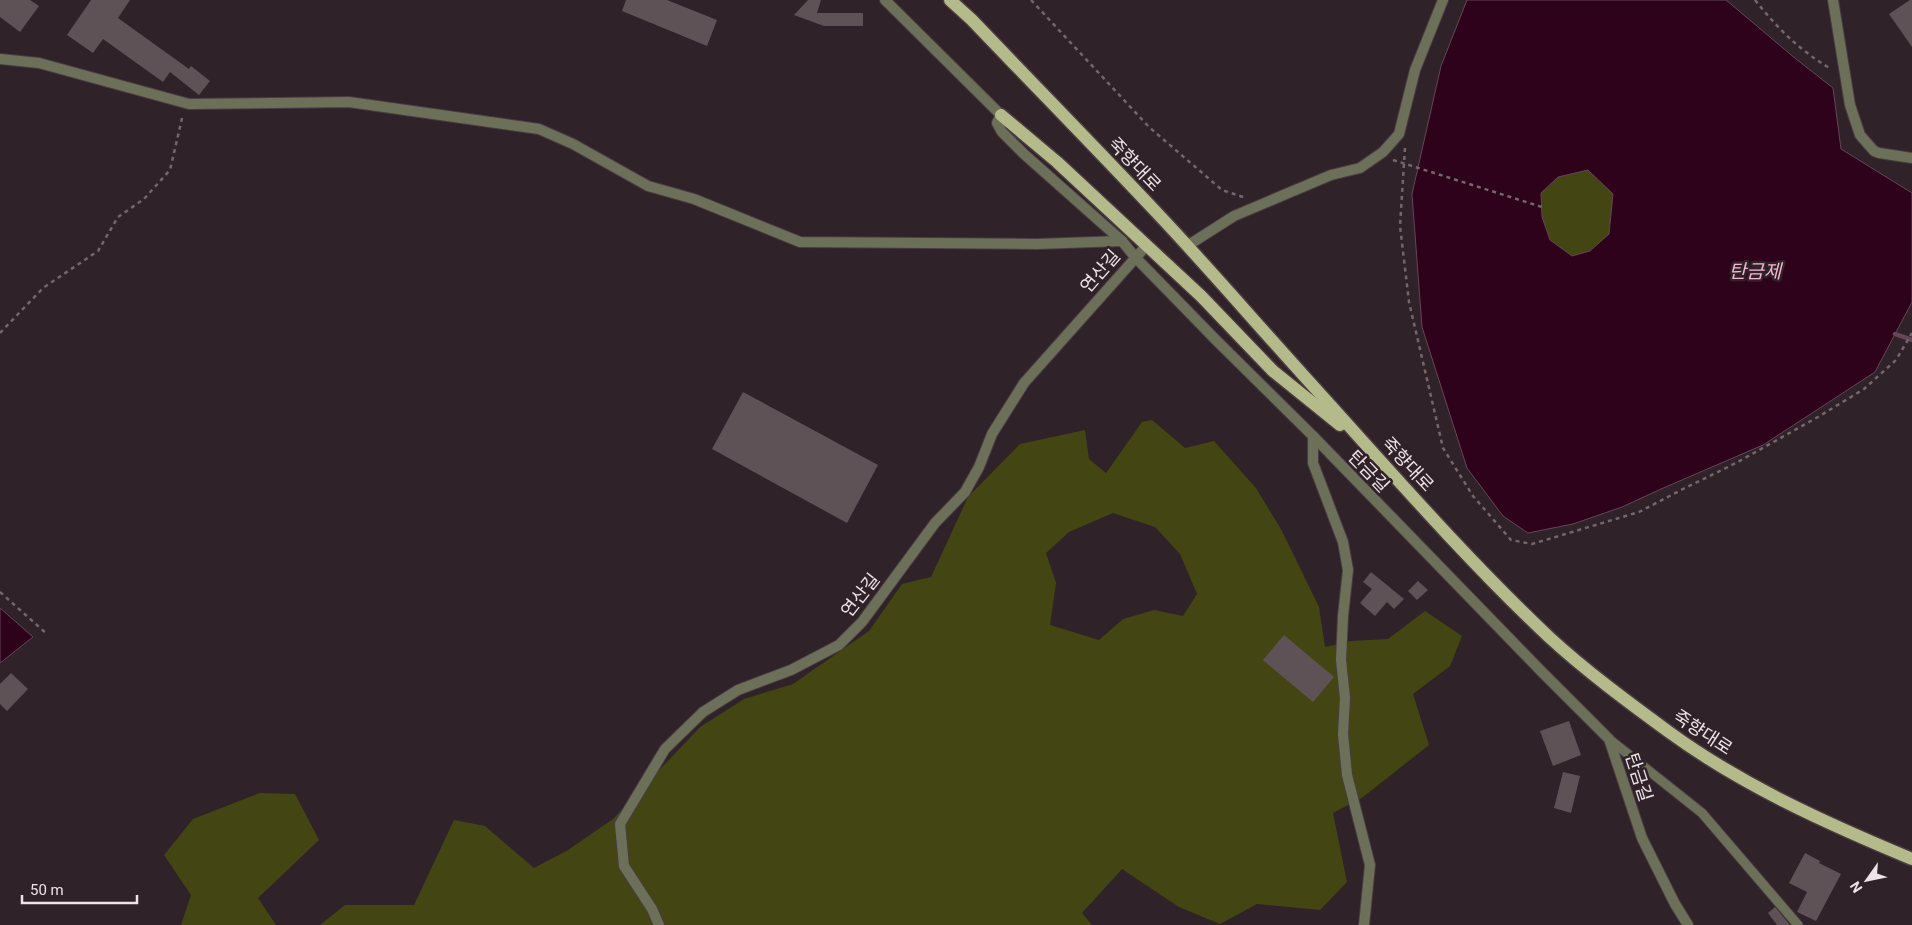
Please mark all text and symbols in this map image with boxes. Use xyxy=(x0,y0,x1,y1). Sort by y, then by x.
street label: 죽향대로 xyxy=(1104,133,1166,195)
street label: 연산길 xyxy=(1076,245,1124,297)
water label: 탄금제 xyxy=(1729,260,1784,283)
street label: 죽향대로 xyxy=(1378,433,1438,495)
street label: 탄금길 xyxy=(1344,446,1394,496)
street label: 연산길 xyxy=(836,569,884,621)
street label: 죽향대로 xyxy=(1670,705,1736,759)
street label: 탄금길 xyxy=(1621,750,1657,804)
north arrow xyxy=(1842,855,1892,905)
scale bar xyxy=(22,872,138,904)
text: N xyxy=(1847,879,1866,896)
text: 50 m xyxy=(30,881,64,899)

